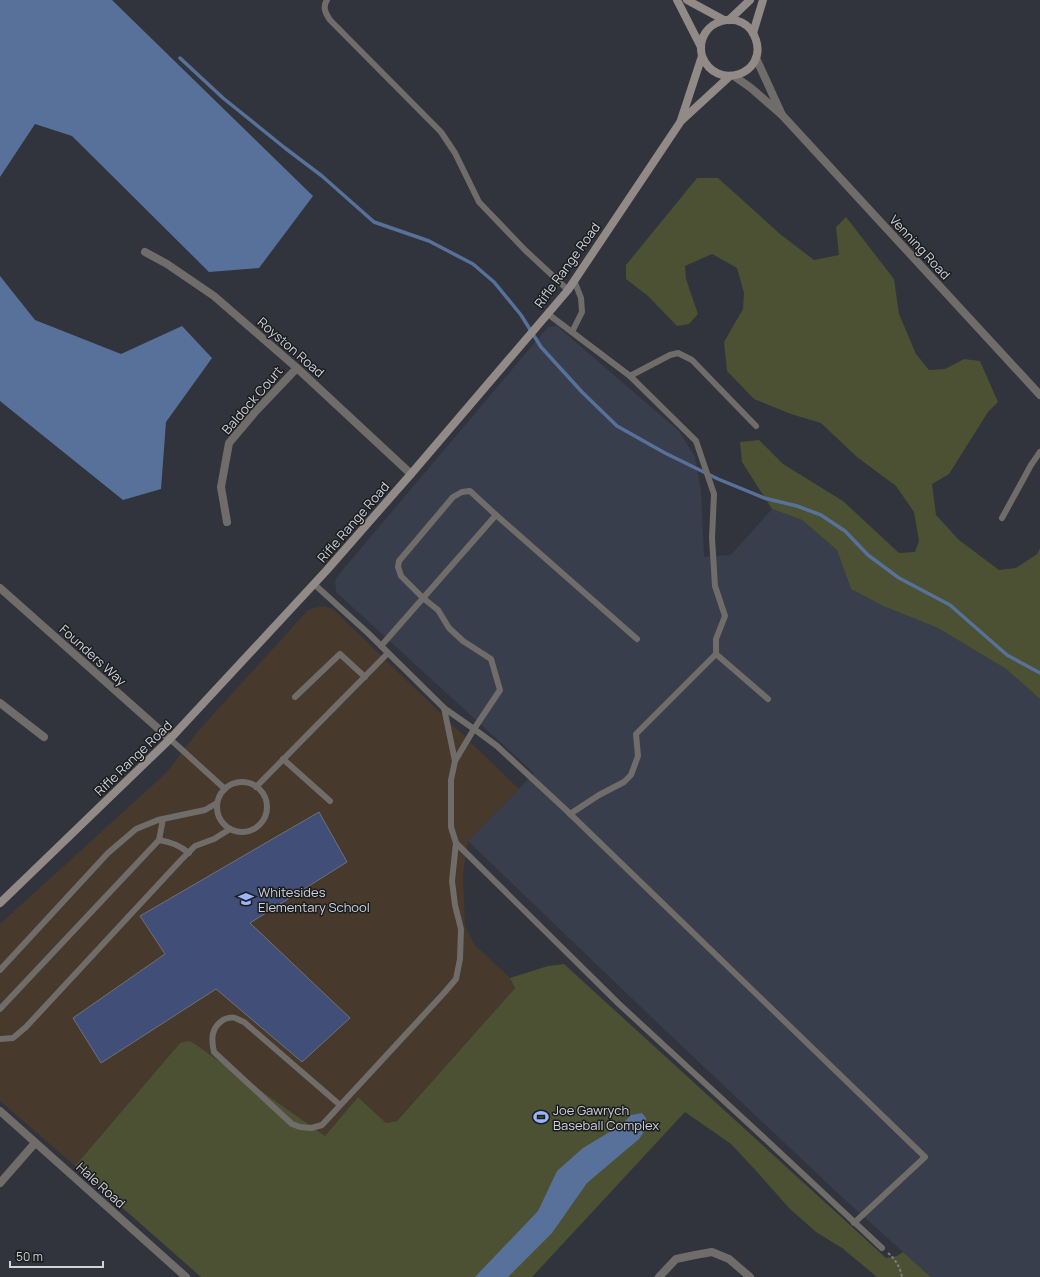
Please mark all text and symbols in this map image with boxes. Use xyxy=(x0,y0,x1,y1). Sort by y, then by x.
street label: Venning Road xyxy=(886,211,954,283)
street label: Rifle Range Road xyxy=(530,219,604,311)
street label: Royston Road xyxy=(254,313,328,381)
street label: Baldock Court xyxy=(217,362,287,438)
street label: Rifle Range Road xyxy=(313,478,393,566)
street label: Founders Way xyxy=(56,620,130,690)
street label: Rifle Range Road xyxy=(90,716,176,800)
place label: Whitesides Elementary School xyxy=(258,883,370,916)
school or university icon: Whitesides Elementary School xyxy=(237,890,255,908)
place label: Joe Gawrych Baseball Complex xyxy=(553,1101,659,1134)
sports icon: Joe Gawrych Baseball Complex xyxy=(532,1108,550,1126)
street label: Hale Road xyxy=(73,1158,129,1212)
scale bar xyxy=(10,1243,103,1269)
text: 50 m xyxy=(16,1248,43,1265)

